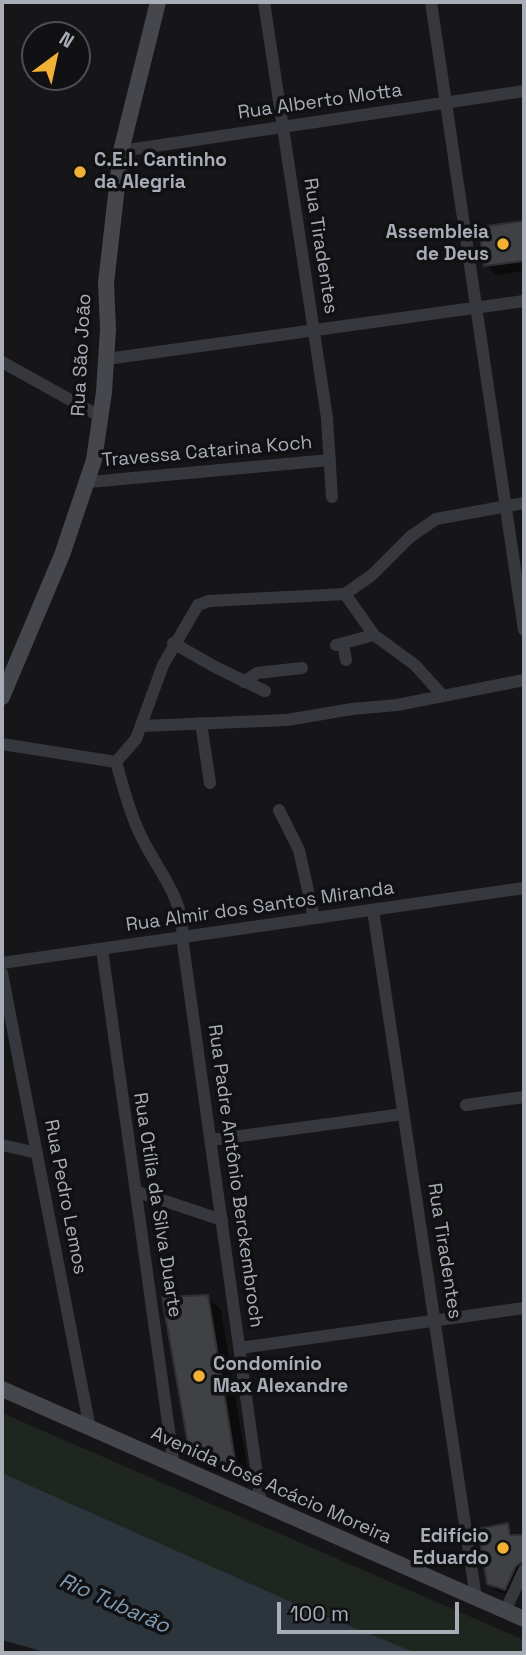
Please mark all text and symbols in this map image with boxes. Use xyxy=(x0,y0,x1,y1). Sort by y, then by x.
north arrow xyxy=(21,21,91,91)
text: N xyxy=(54,26,79,54)
street label: Rua Alberto Motta xyxy=(236,79,404,125)
place label: C.E.I. Cantinho da Alegria xyxy=(94,150,227,194)
marker: C.E.I. Cantinho da Alegria xyxy=(72,164,88,180)
street label: Rua Tiradentes xyxy=(298,177,342,315)
place label: Assembleia de Deus xyxy=(386,222,489,266)
marker: Assembleia de Deus xyxy=(495,236,511,252)
street label: Rua São João xyxy=(67,293,97,417)
street label: Travessa Catarina Koch xyxy=(101,431,313,473)
street label: Rua Almir dos Santos Miranda xyxy=(124,877,396,937)
street label: Rua Padre Antônio Berckembroch xyxy=(202,1023,268,1329)
street label: Rua Otília da Silva Duarte xyxy=(128,1091,186,1319)
street label: Rua Pedro Lemos xyxy=(39,1118,91,1276)
street label: Rua Tiradentes xyxy=(422,1182,466,1320)
place label: Condomínio Max Alexandre xyxy=(213,1354,348,1398)
marker: Condomínio Max Alexandre xyxy=(191,1368,207,1384)
street label: Avenida José Acácio Moreira xyxy=(147,1422,395,1550)
place label: Edifício Eduardo xyxy=(413,1526,489,1570)
marker: Edifício Eduardo xyxy=(495,1540,511,1556)
water label: Rio Tubarão xyxy=(55,1568,173,1640)
scale bar xyxy=(281,1588,463,1632)
text: 100 m xyxy=(290,1600,349,1627)

